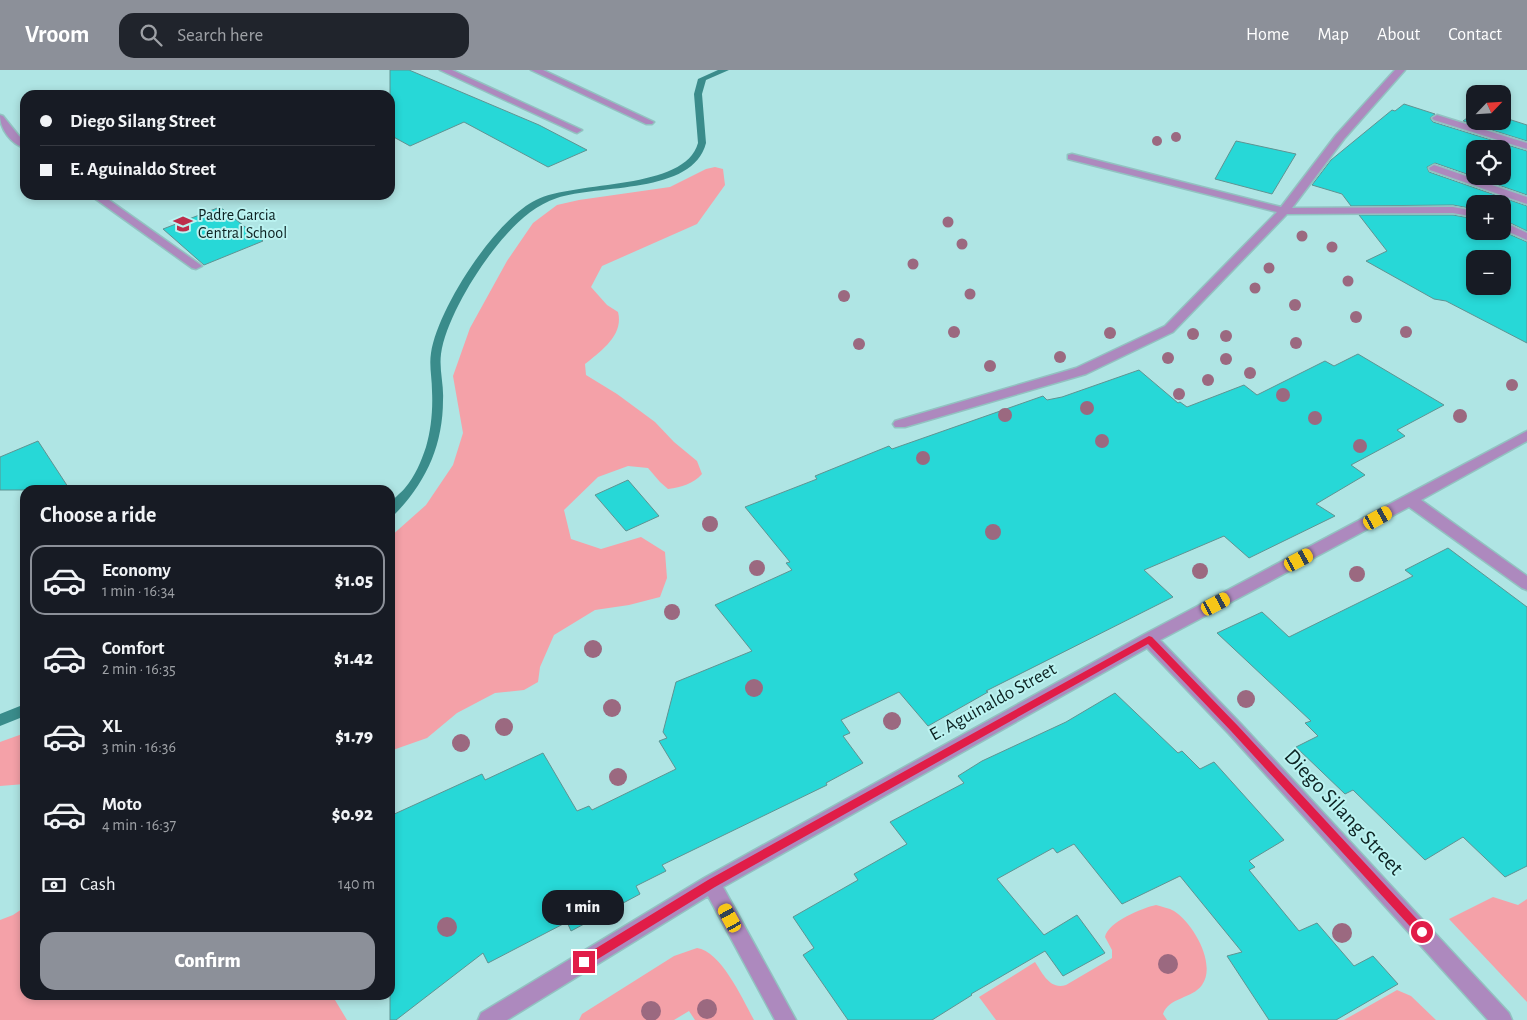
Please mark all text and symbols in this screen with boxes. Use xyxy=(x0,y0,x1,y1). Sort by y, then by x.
search box xyxy=(119,13,469,58)
icon: search xyxy=(137,21,165,49)
text: Vroom xyxy=(25,23,89,47)
text: Search here xyxy=(177,26,263,45)
text: Home xyxy=(1246,26,1289,44)
text: Map xyxy=(1317,26,1349,44)
text: About xyxy=(1377,26,1420,44)
text: Contact xyxy=(1448,26,1502,44)
north arrow xyxy=(1466,85,1511,130)
map controls xyxy=(1466,85,1511,295)
text: Diego Silang Street xyxy=(70,112,216,131)
button: locate xyxy=(1466,140,1511,185)
text: E. Aguinaldo Street xyxy=(70,160,216,179)
button: + xyxy=(1466,195,1511,240)
place label: Padre Garcia Central School xyxy=(198,207,287,241)
school or university icon: Padre Garcia Central School xyxy=(172,213,194,235)
button: − xyxy=(1466,250,1511,295)
text: Choose a ride xyxy=(40,504,156,526)
car xyxy=(1361,504,1394,532)
car xyxy=(1282,546,1315,574)
icon: car xyxy=(42,558,87,603)
text: Economy xyxy=(102,561,171,580)
text: $1.05 xyxy=(335,571,373,590)
text: 1 min · 16:34 xyxy=(102,583,175,599)
car xyxy=(1199,590,1232,618)
icon: car xyxy=(42,636,87,681)
text: Comfort xyxy=(102,639,164,658)
text: $1.42 xyxy=(334,649,373,668)
street label: E. Aguinaldo Street xyxy=(927,659,1059,745)
text: 2 min · 16:35 xyxy=(102,661,176,677)
icon: car xyxy=(42,714,87,759)
text: XL xyxy=(102,717,122,736)
text: $1.79 xyxy=(335,727,373,746)
text: 3 min · 16:36 xyxy=(102,739,176,755)
street label: Diego Silang Street xyxy=(1280,745,1408,879)
icon: car xyxy=(42,792,87,837)
text: Moto xyxy=(102,795,142,814)
text: $0.92 xyxy=(332,805,373,824)
text: 4 min · 16:37 xyxy=(102,817,176,833)
icon: cash xyxy=(40,871,68,899)
text: Cash xyxy=(80,875,116,894)
text: 140 m xyxy=(338,876,375,892)
callout: 1 min xyxy=(543,890,625,924)
text: 1 min xyxy=(566,899,600,915)
car xyxy=(716,901,743,935)
route start xyxy=(1411,921,1433,943)
button: Confirm xyxy=(40,932,375,990)
route end xyxy=(573,951,595,973)

